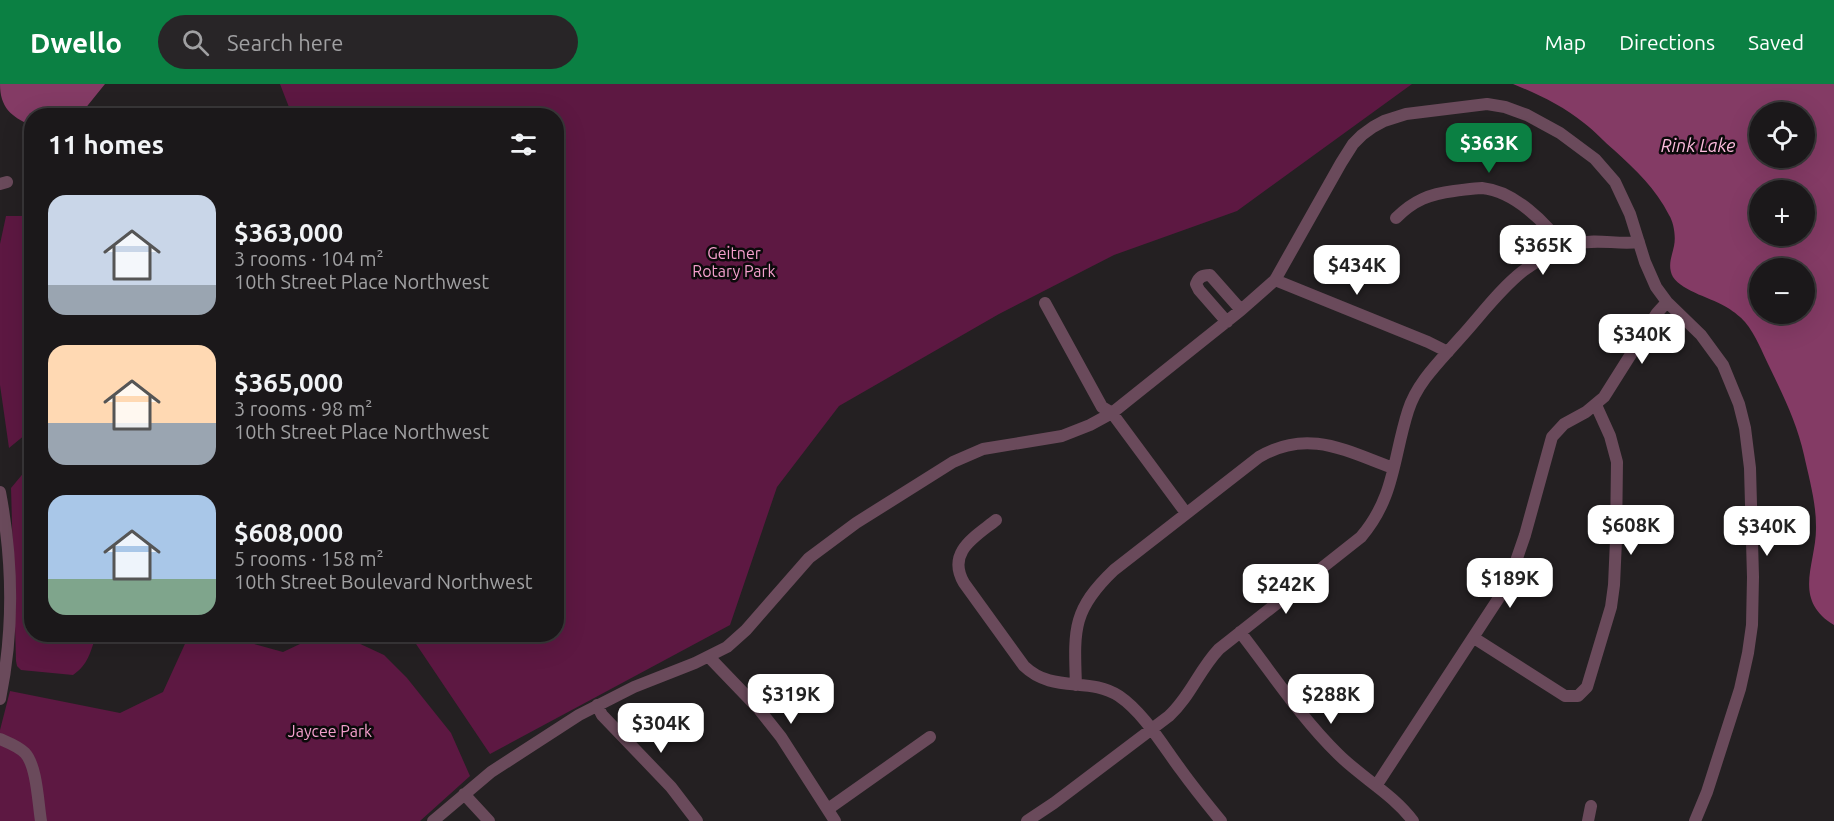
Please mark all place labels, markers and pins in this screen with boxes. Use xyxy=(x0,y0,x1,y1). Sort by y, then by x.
pin: $363K xyxy=(1447,123,1531,174)
pin: $365K xyxy=(1501,225,1585,276)
pin: $434K xyxy=(1315,245,1399,296)
pin: $340K xyxy=(1600,314,1684,365)
pin: $608K xyxy=(1589,505,1673,556)
pin: $340K xyxy=(1725,506,1809,557)
pin: $189K xyxy=(1468,558,1552,609)
pin: $242K xyxy=(1244,564,1328,615)
pin: $319K xyxy=(749,674,833,725)
pin: $288K xyxy=(1289,674,1373,725)
pin: $304K xyxy=(619,703,703,754)

